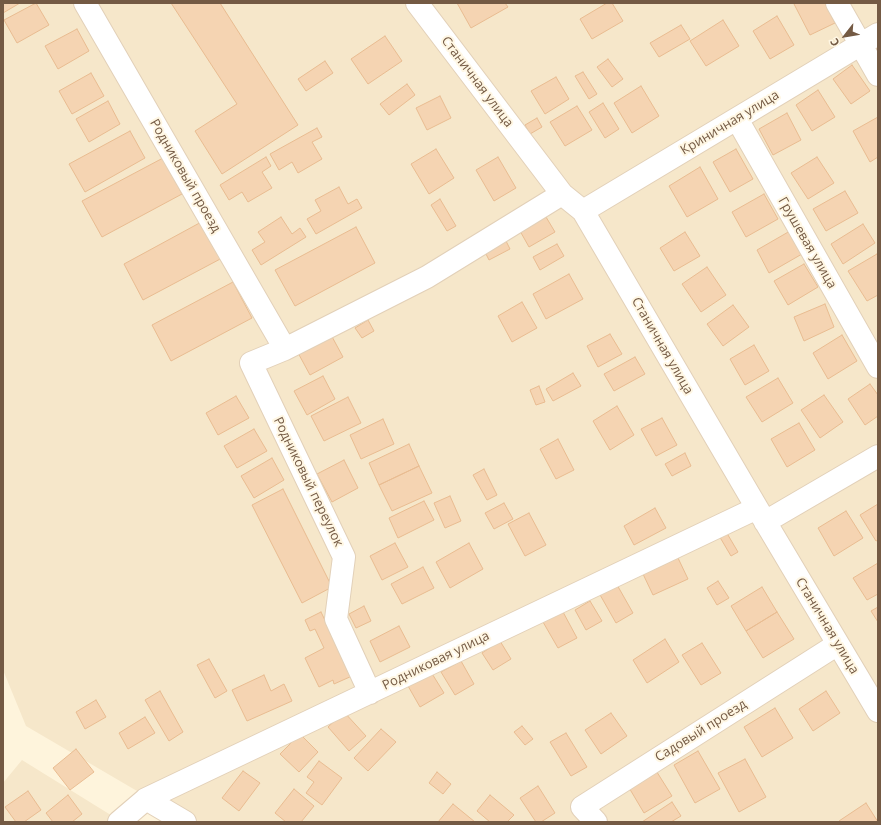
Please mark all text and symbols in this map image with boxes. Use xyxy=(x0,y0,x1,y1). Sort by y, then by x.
north arrow xyxy=(825,16,865,56)
street label: Станичная улица xyxy=(438,34,516,130)
text: С xyxy=(826,36,843,49)
street label: Криничная улица xyxy=(678,87,782,159)
street label: Родниковый проезд xyxy=(146,117,224,235)
street label: Грушевая улица xyxy=(775,195,839,291)
street label: Станичная улица xyxy=(628,295,696,397)
street label: Родниковый переулок xyxy=(270,415,346,549)
street label: Станичная улица xyxy=(792,575,862,677)
street label: Родниковая улица xyxy=(380,628,492,694)
street label: Садовый проезд xyxy=(652,697,750,765)

